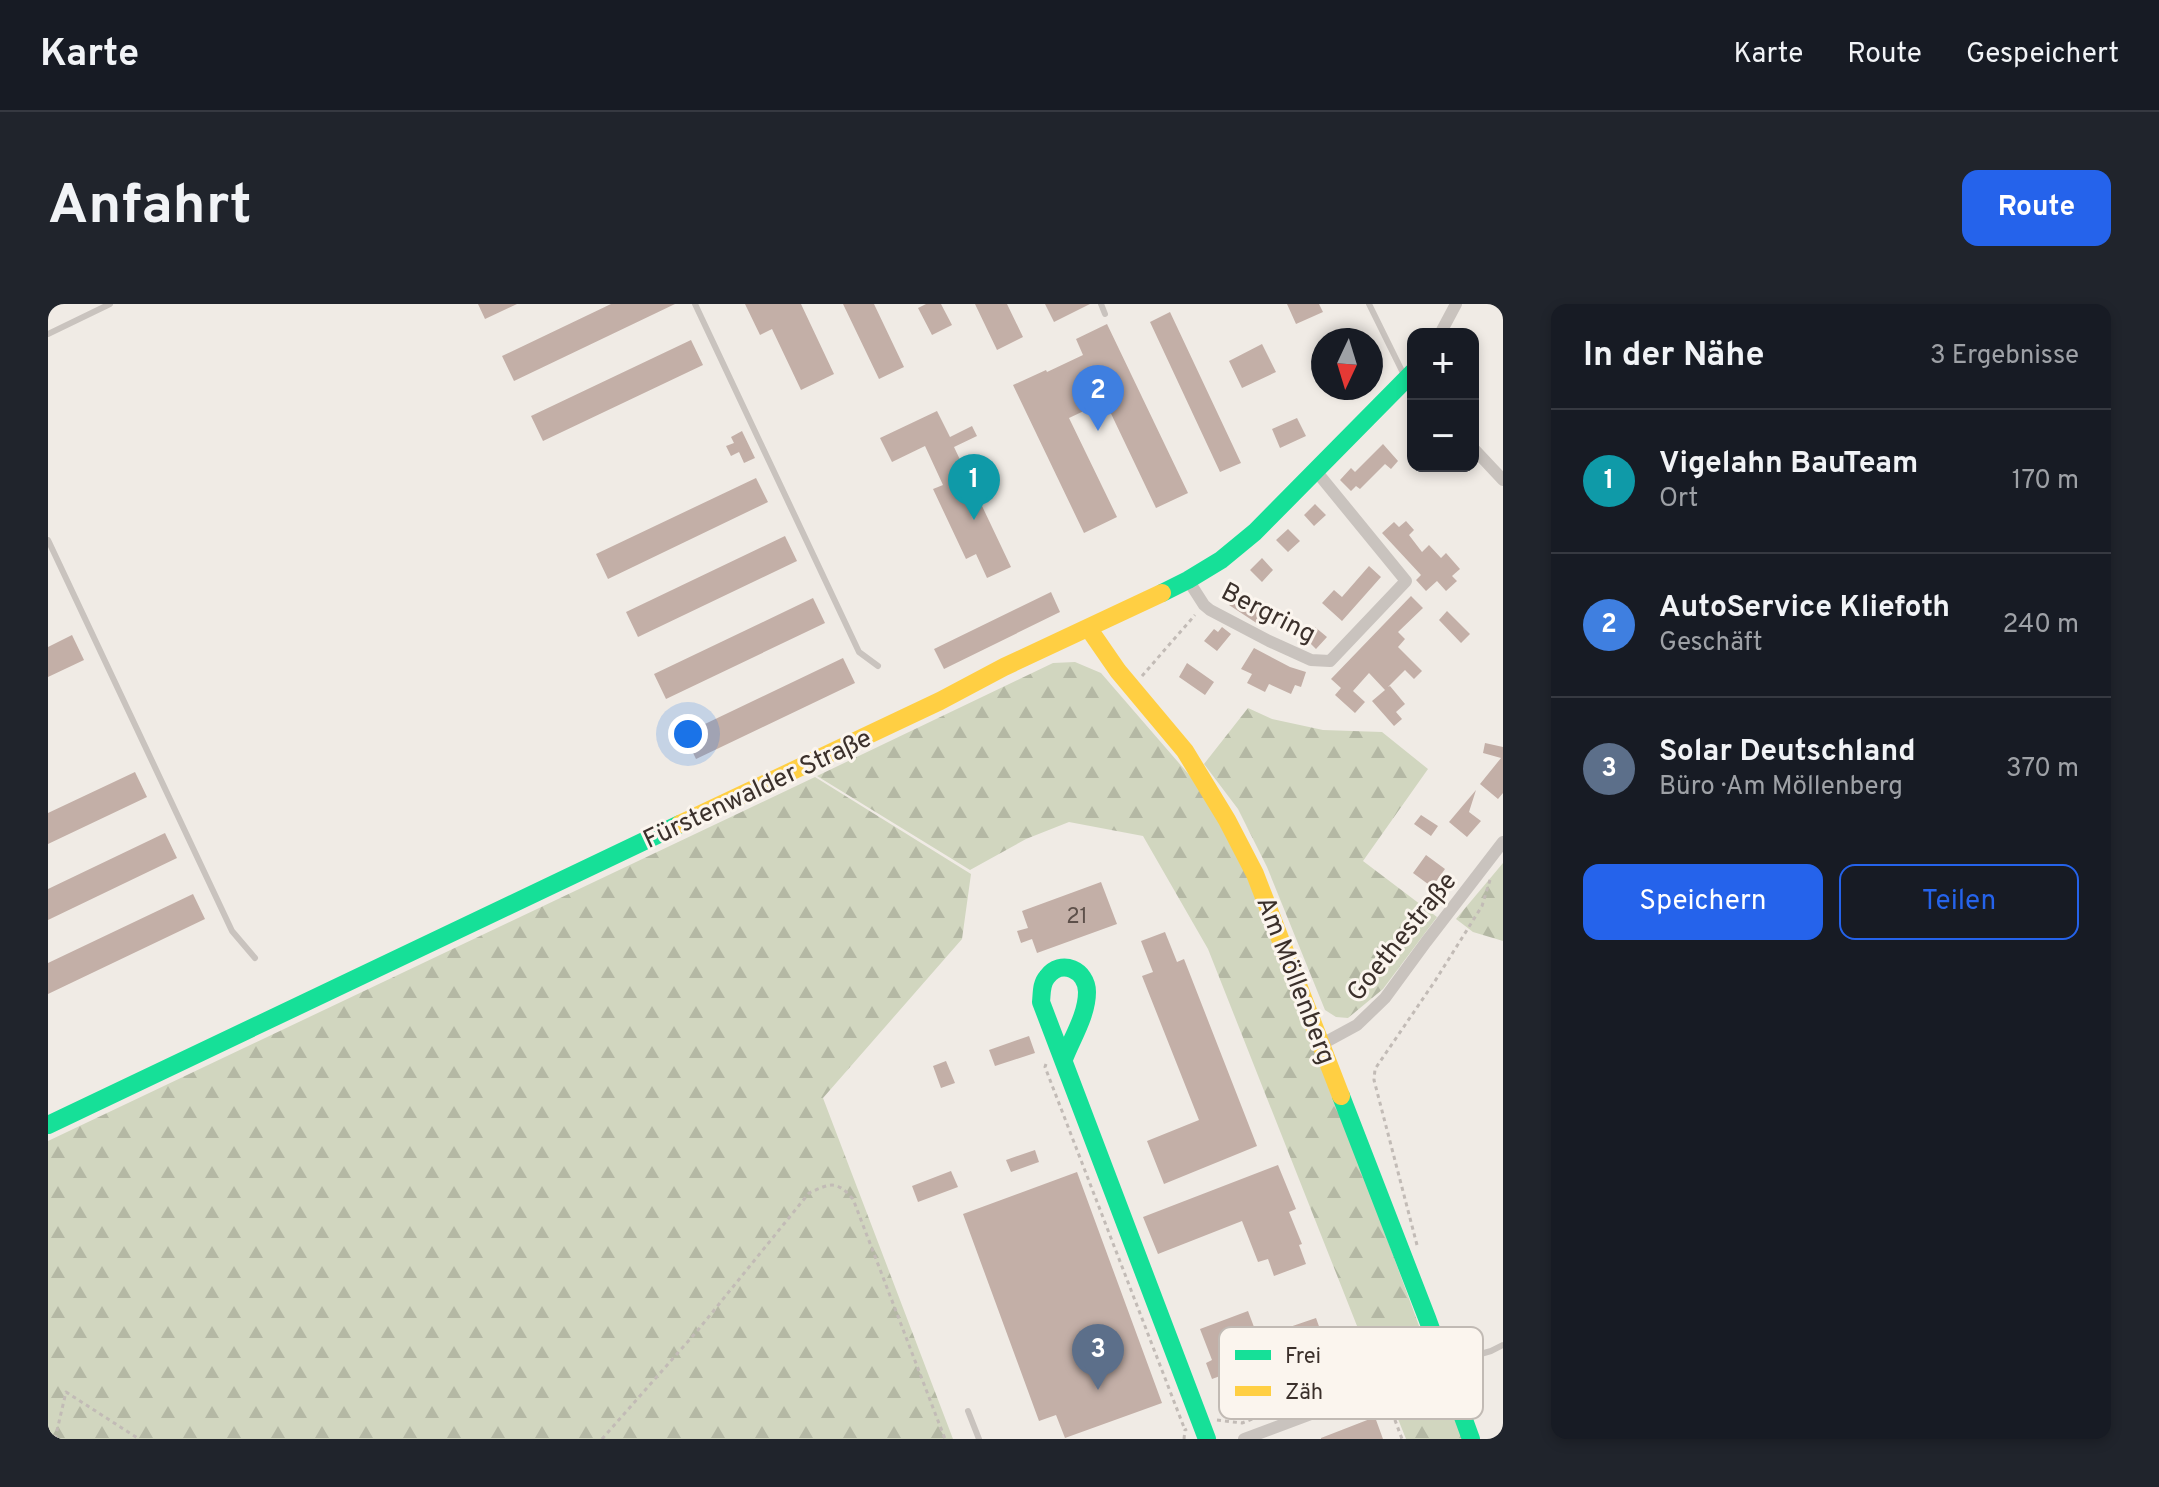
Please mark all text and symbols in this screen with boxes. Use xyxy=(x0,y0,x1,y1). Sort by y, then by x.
text: Karte xyxy=(40,31,139,80)
text: Karte xyxy=(1733,37,1803,73)
text: Route xyxy=(1847,37,1922,73)
text: Gespeichert xyxy=(1966,37,2119,73)
button: Route xyxy=(1962,170,2111,246)
text: Anfahrt xyxy=(48,173,252,243)
north arrow xyxy=(1311,328,1383,400)
map controls xyxy=(1407,328,1479,472)
button: + xyxy=(1407,328,1479,400)
text: In der Nähe xyxy=(1583,335,1765,378)
text: 3 Ergebnisse xyxy=(1930,340,2079,373)
pin: 2 xyxy=(1072,365,1124,431)
button: − xyxy=(1407,400,1479,472)
text: Vigelahn BauTeam xyxy=(1659,446,1918,483)
pin: 1 xyxy=(948,454,1000,520)
text: 1 xyxy=(1604,465,1614,498)
text: 170 m xyxy=(2012,465,2079,498)
text: Ort xyxy=(1659,483,1698,516)
street label: Bergring xyxy=(1215,576,1321,652)
text: AutoService Kliefoth xyxy=(1659,590,1950,627)
text: 2 xyxy=(1601,609,1617,642)
text: 240 m xyxy=(2002,609,2079,642)
text: Geschäft xyxy=(1659,627,1763,660)
your location xyxy=(668,714,708,754)
street label: Fürstenwalder Straße xyxy=(639,723,878,858)
text: Solar Deutschland xyxy=(1659,734,1916,771)
text: 3 xyxy=(1601,753,1617,786)
text: 370 m xyxy=(2006,753,2079,786)
text: Büro · Am Möllenberg xyxy=(1659,771,1903,804)
button: Speichern xyxy=(1583,864,1823,940)
button: Teilen xyxy=(1839,864,2079,940)
street label: Goethestraße xyxy=(1341,866,1465,1009)
street label: Am Möllenberg xyxy=(1248,892,1342,1069)
house number: 21 xyxy=(1066,904,1088,931)
pin: 3 xyxy=(1072,1324,1124,1390)
legend xyxy=(1219,1327,1483,1419)
text: Frei xyxy=(1285,1344,1321,1371)
text: Zäh xyxy=(1285,1380,1323,1407)

